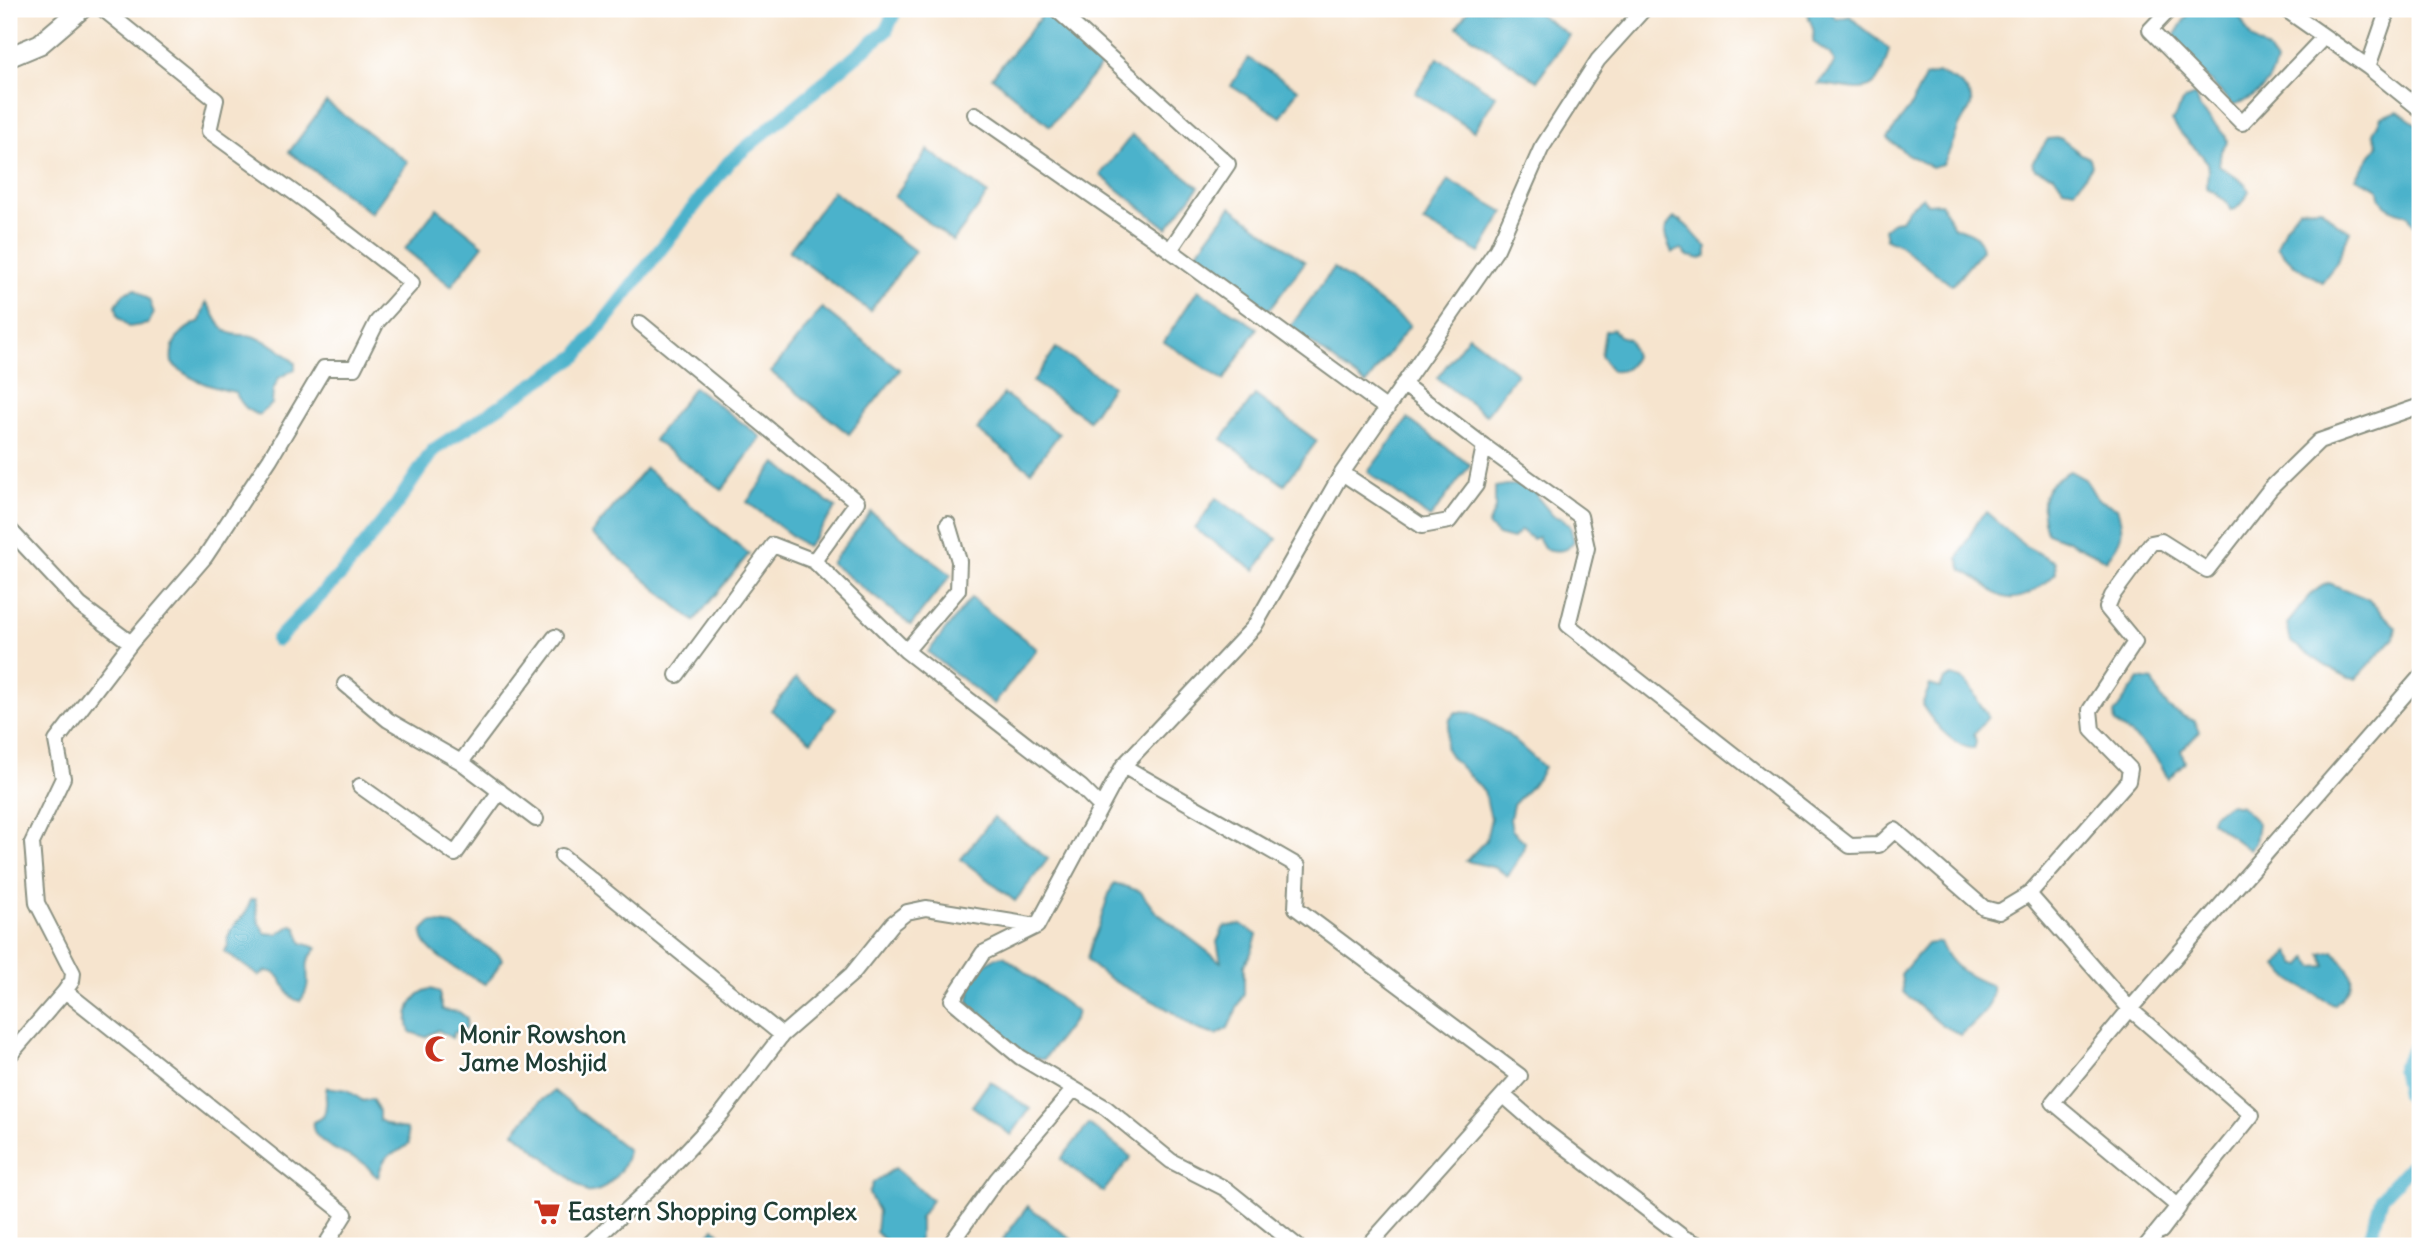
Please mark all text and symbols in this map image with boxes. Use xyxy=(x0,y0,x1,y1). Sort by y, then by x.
place label: Monir Rowshon Jame Moshjid xyxy=(459,1019,626,1077)
mosque icon: Monir Rowshon Jame Moshjid xyxy=(423,1034,453,1064)
place label: Eastern Shopping Complex xyxy=(568,1196,857,1226)
supermarket icon: Eastern Shopping Complex xyxy=(532,1197,562,1227)

